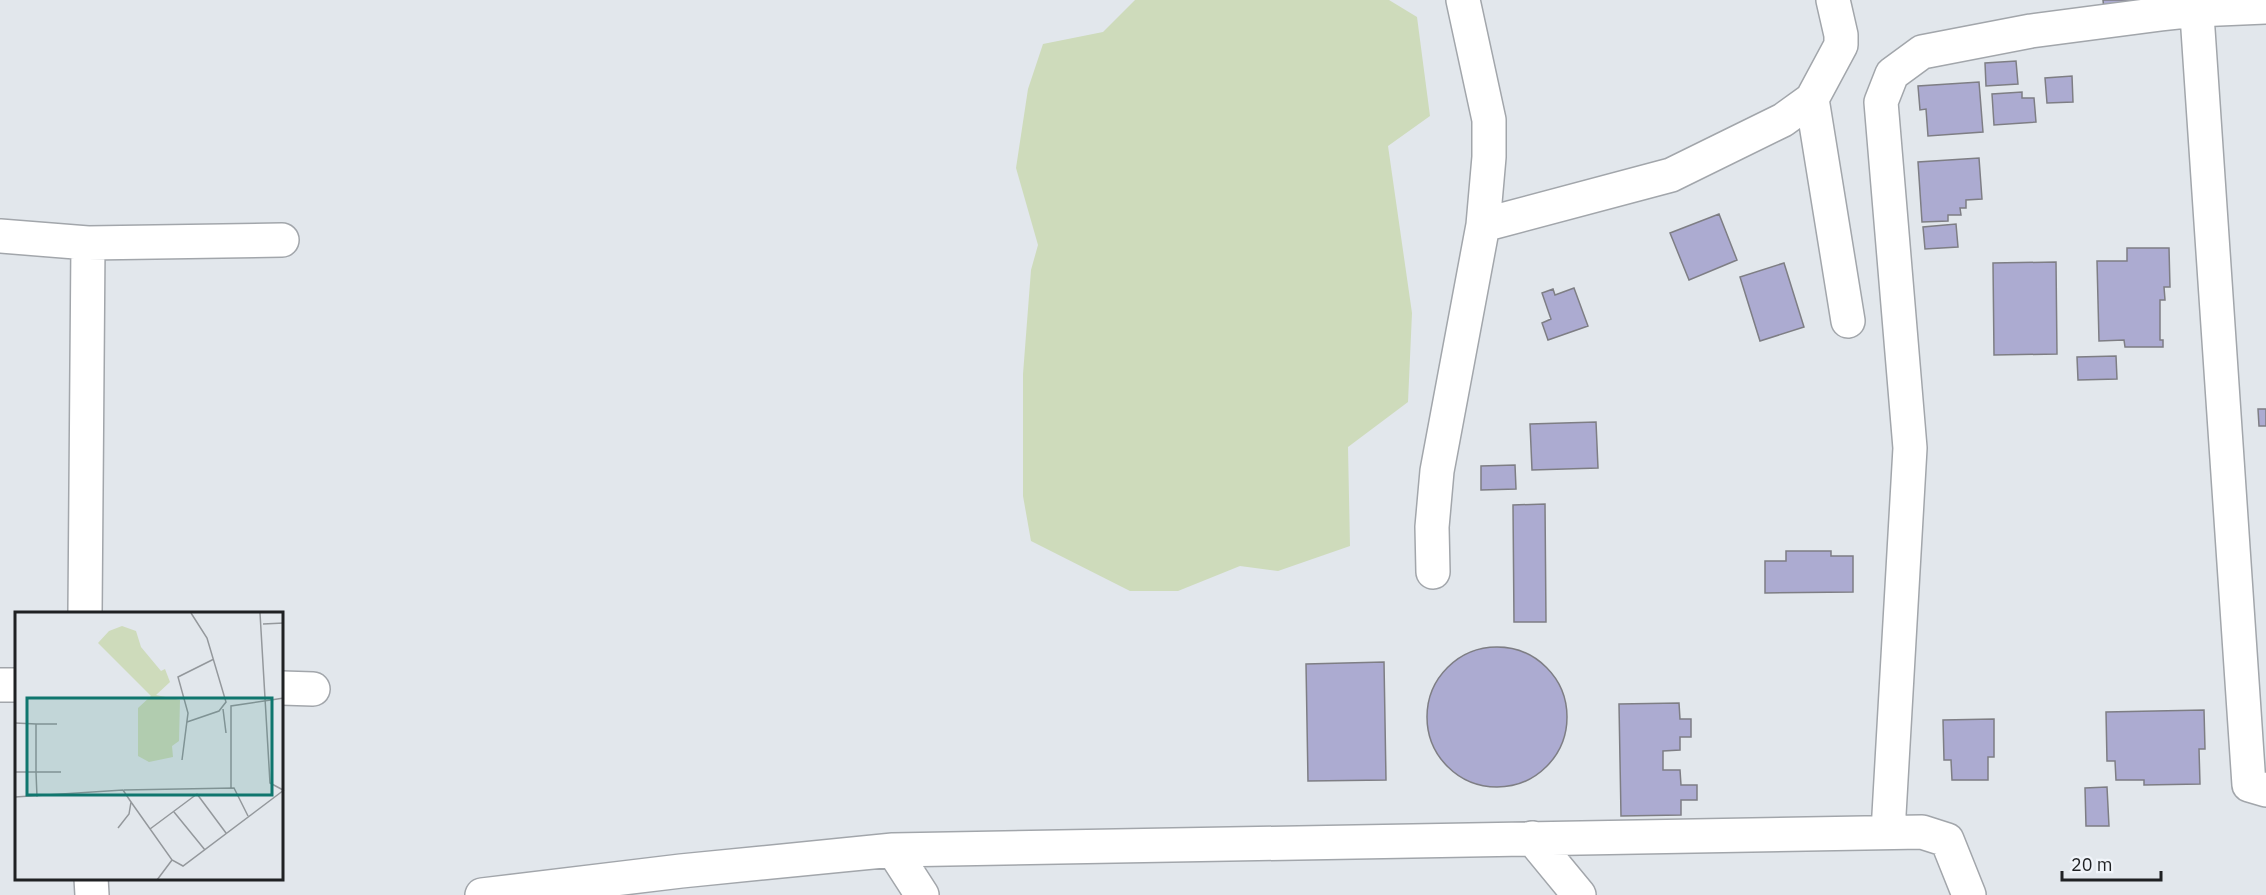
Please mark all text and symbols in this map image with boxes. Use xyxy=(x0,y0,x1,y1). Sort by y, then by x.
inset map xyxy=(15,612,284,880)
scale bar xyxy=(2062,844,2161,882)
text: 20 m xyxy=(2071,853,2113,876)

